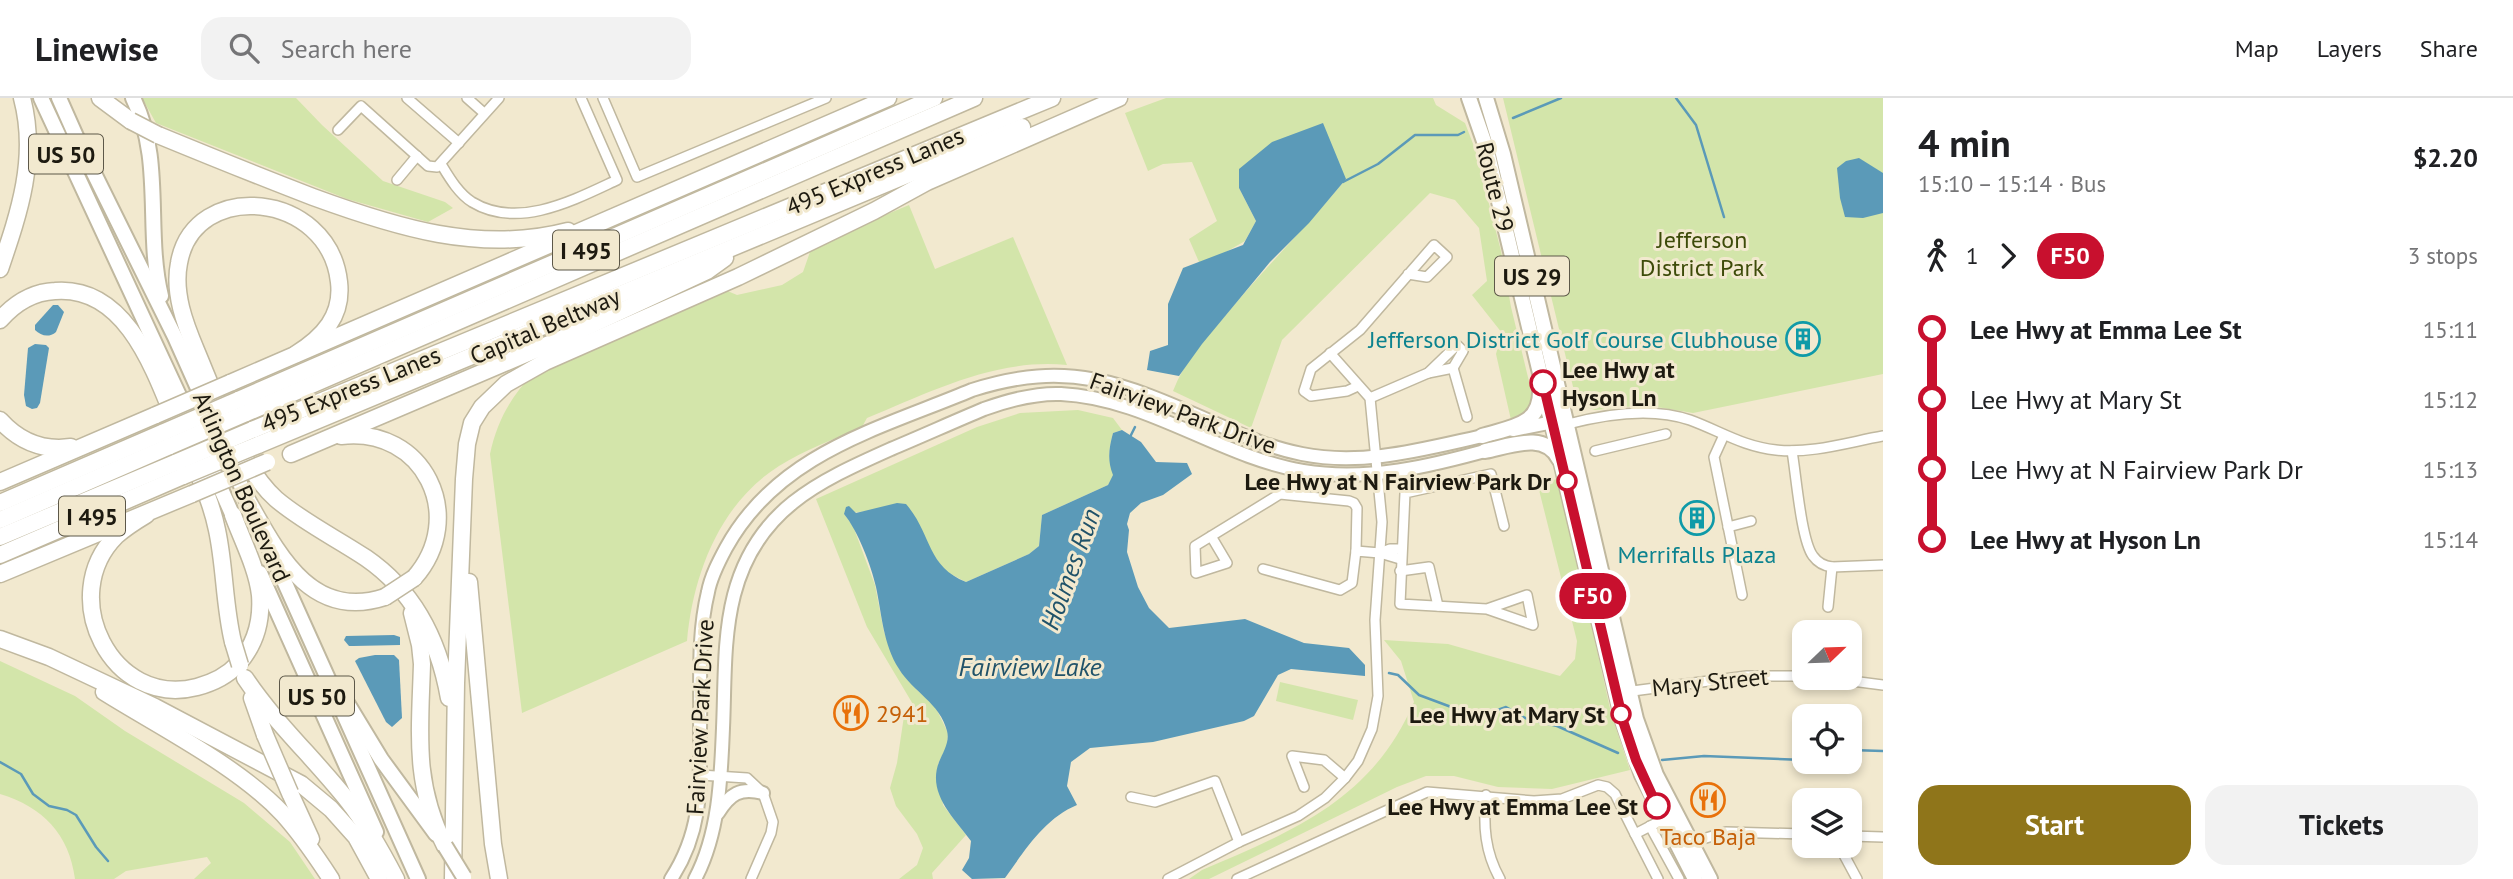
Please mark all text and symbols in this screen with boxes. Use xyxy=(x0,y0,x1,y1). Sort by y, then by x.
search box xyxy=(201,17,691,80)
text: Linewise xyxy=(35,27,159,70)
icon: search xyxy=(225,29,263,67)
text: Search here xyxy=(281,32,412,65)
text: Map xyxy=(2235,33,2279,64)
text: Layers xyxy=(2317,33,2382,64)
text: Share xyxy=(2420,33,2478,64)
text: 4 min xyxy=(1918,118,2011,167)
street label: 495 Express Lanes xyxy=(781,120,969,222)
road number: US 50 xyxy=(29,134,103,174)
street label: Route 29 xyxy=(1469,139,1521,235)
text: $2.20 xyxy=(2413,141,2478,174)
text: 15:10 – 15:14 · Bus xyxy=(1918,169,2106,198)
park label: Jefferson District Park xyxy=(1640,224,1765,283)
road number: I 495 xyxy=(553,230,619,270)
icon: walk xyxy=(1918,237,1956,275)
icon: forward xyxy=(1989,237,2027,275)
text: F50 xyxy=(2051,240,2090,271)
text: 1 xyxy=(1966,241,1979,270)
text: 3 stops xyxy=(2408,241,2478,270)
road number: US 29 xyxy=(1495,256,1569,295)
street label: Capital Beltway xyxy=(465,280,625,372)
text: Lee Hwy at Emma Lee St xyxy=(1970,313,2242,346)
text: 15:11 xyxy=(2423,315,2478,344)
building icon: Jefferson District Golf Course Clubhouse xyxy=(1784,320,1822,358)
place label: Jefferson District Golf Course Clubhouse xyxy=(1368,324,1778,355)
street label: 495 Express Lanes xyxy=(257,339,445,439)
place label: Lee Hwy at Hyson Ln xyxy=(1562,354,1675,413)
street label: Fairview Park Drive xyxy=(1086,365,1280,461)
marker: Lee Hwy at Hyson Ln xyxy=(1530,370,1556,396)
text: Lee Hwy at Mary St xyxy=(1970,383,2182,416)
text: 15:12 xyxy=(2423,385,2478,414)
street label: Arlington Boulevard xyxy=(186,387,298,587)
text: Lee Hwy at N Fairview Park Dr xyxy=(1970,453,2303,486)
text: 15:13 xyxy=(2423,455,2478,484)
place label: Lee Hwy at N Fairview Park Dr xyxy=(1244,466,1552,497)
marker: Lee Hwy at N Fairview Park Dr xyxy=(1557,471,1577,491)
road number: I 495 xyxy=(59,496,125,536)
building icon: Merrifalls Plaza xyxy=(1678,499,1716,537)
water label: Holmes Run xyxy=(1033,504,1107,634)
text: Lee Hwy at Hyson Ln xyxy=(1970,523,2201,556)
text: 15:14 xyxy=(2423,525,2478,554)
place label: Merrifalls Plaza xyxy=(1618,539,1776,570)
line badge: F50 xyxy=(1553,573,1633,619)
text: F50 xyxy=(1573,580,1613,611)
street label: Fairview Park Drive xyxy=(679,618,721,816)
north arrow xyxy=(1792,620,1862,690)
map controls xyxy=(1792,620,1862,858)
water label: Fairview Lake xyxy=(959,650,1101,683)
street label: Mary Street xyxy=(1650,660,1770,704)
road number: US 50 xyxy=(280,676,354,716)
restaurant icon: 2941 xyxy=(832,694,870,732)
place label: 2941 xyxy=(876,698,928,729)
place label: Lee Hwy at Mary St xyxy=(1409,699,1606,730)
marker: Lee Hwy at Mary St xyxy=(1611,704,1631,724)
button: locate xyxy=(1792,704,1862,774)
restaurant icon: Taco Baja xyxy=(1689,781,1727,819)
button: Start xyxy=(1918,785,2191,865)
button: Tickets xyxy=(2205,785,2478,865)
button: layers xyxy=(1792,788,1862,858)
place label: Lee Hwy at Emma Lee St xyxy=(1387,791,1639,822)
marker: Lee Hwy at Emma Lee St xyxy=(1644,793,1670,819)
place label: Taco Baja xyxy=(1660,821,1756,852)

